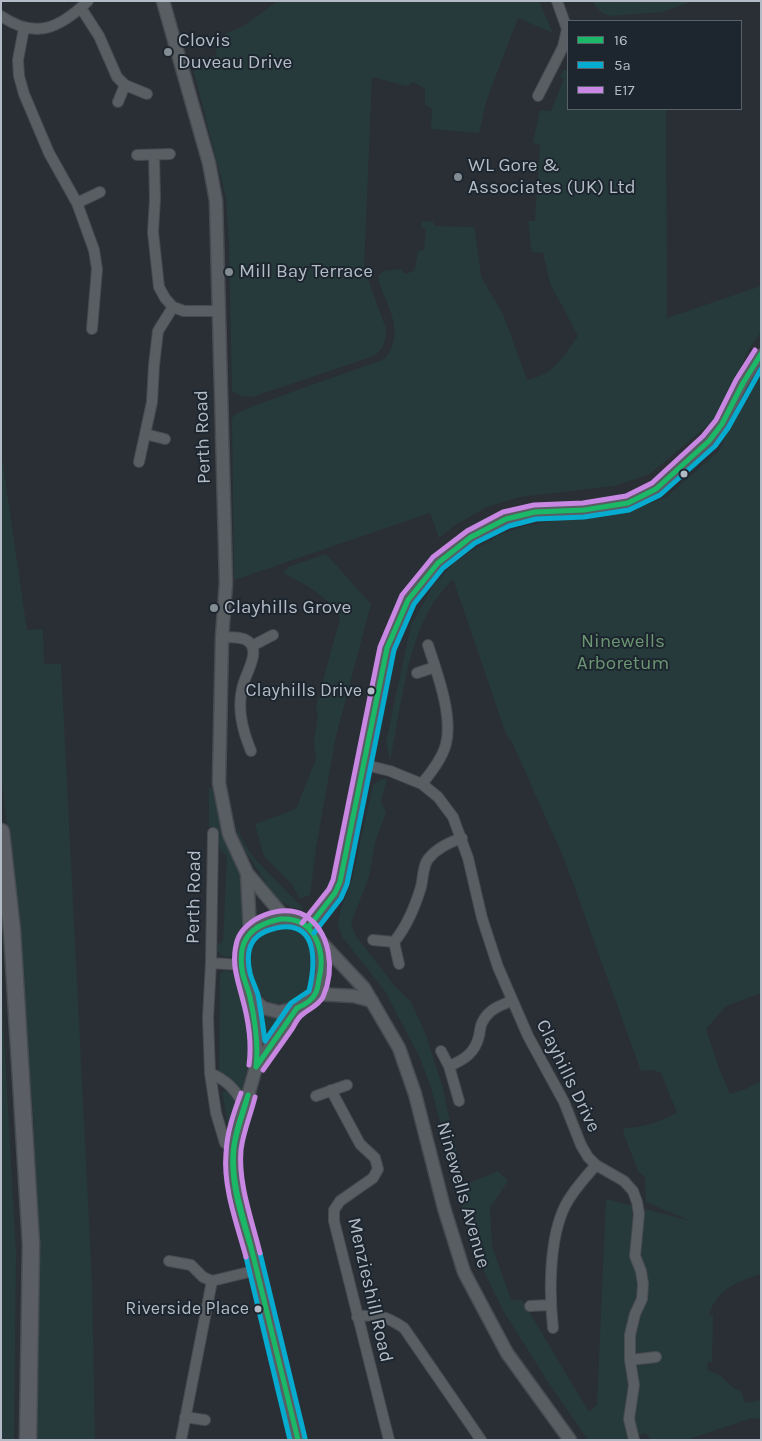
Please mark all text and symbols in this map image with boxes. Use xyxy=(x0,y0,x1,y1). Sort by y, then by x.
legend xyxy=(567,20,742,110)
place label: Clovis Duveau Drive xyxy=(178,30,292,74)
text: 16 xyxy=(614,31,628,49)
marker: Clovis Duveau Drive xyxy=(162,46,174,58)
text: 5a xyxy=(614,56,631,74)
text: E17 xyxy=(614,81,634,99)
place label: WL Gore & Associates (UK) Ltd xyxy=(468,155,636,199)
marker: WL Gore & Associates (UK) Ltd xyxy=(452,171,464,183)
place label: Mill Bay Terrace xyxy=(239,261,373,283)
marker: Mill Bay Terrace xyxy=(223,266,235,278)
street label: Perth Road xyxy=(190,390,216,484)
unlabelled marker xyxy=(679,469,689,479)
place label: Clayhills Grove xyxy=(224,597,351,619)
marker: Clayhills Grove xyxy=(208,602,220,614)
park label: Ninewells Arboretum xyxy=(577,631,669,675)
place label: Clayhills Drive xyxy=(246,680,362,702)
marker: Clayhills Drive xyxy=(366,686,376,696)
street label: Perth Road xyxy=(182,850,206,944)
street label: Clayhills Drive xyxy=(531,1016,605,1136)
street label: Ninewells Avenue xyxy=(431,1119,495,1271)
street label: Menzieshill Road xyxy=(342,1215,398,1365)
place label: Riverside Place xyxy=(125,1298,249,1320)
marker: Riverside Place xyxy=(253,1304,263,1314)

